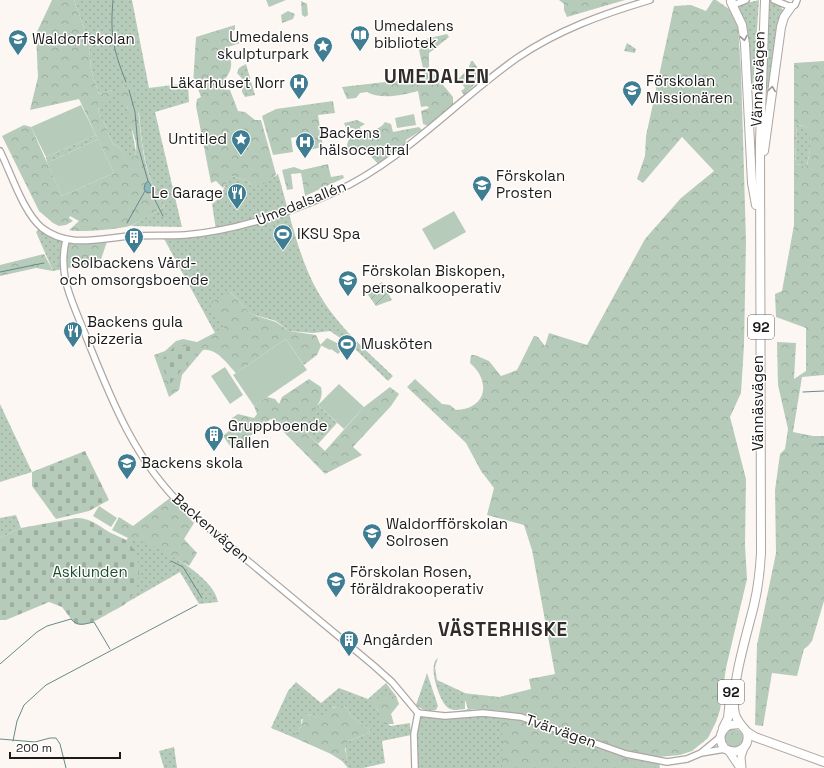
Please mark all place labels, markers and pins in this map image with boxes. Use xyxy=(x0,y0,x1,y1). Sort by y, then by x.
place label: Umedalens bibliotek xyxy=(374,16,454,52)
library icon: Umedalens bibliotek xyxy=(349,24,371,52)
place label: Umedalens skulpturpark xyxy=(217,27,309,63)
school or university icon: Waldorfskolan xyxy=(7,28,29,56)
place label: Waldorfskolan xyxy=(32,29,135,48)
place icon: Umedalens skulpturpark xyxy=(312,35,334,63)
place label: Förskolan Missionären xyxy=(646,71,733,107)
hospital icon: Läkarhuset Norr xyxy=(288,72,310,100)
place label: Läkarhuset Norr xyxy=(170,73,285,92)
school or university icon: Förskolan Missionären xyxy=(621,79,643,107)
place label: Backens hälsocentral xyxy=(319,123,409,159)
place icon: Untitled xyxy=(230,128,252,156)
place label: Untitled xyxy=(168,129,227,148)
hospital icon: Backens hälsocentral xyxy=(294,131,316,159)
place label: Förskolan Prosten xyxy=(496,166,565,202)
school or university icon: Förskolan Prosten xyxy=(471,174,493,202)
restaurant icon: Le Garage xyxy=(226,182,248,210)
place label: Le Garage xyxy=(151,183,223,202)
sports icon: IKSU Spa xyxy=(272,223,294,251)
place label: IKSU Spa xyxy=(297,224,361,243)
building icon: Solbackens Vård- och omsorgsboende xyxy=(123,226,145,254)
place label: Solbackens Vård- och omsorgsboende xyxy=(59,253,209,289)
place label: Förskolan Biskopen, personalkooperativ xyxy=(362,261,505,297)
school or university icon: Förskolan Biskopen, personalkooperativ xyxy=(337,269,359,297)
place label: Backens gula pizzeria xyxy=(87,312,183,348)
restaurant icon: Backens gula pizzeria xyxy=(62,320,84,348)
sports icon: Musköten xyxy=(336,333,358,361)
place label: Musköten xyxy=(361,334,432,353)
place label: Gruppboende Tallen xyxy=(228,416,328,452)
building icon: Gruppboende Tallen xyxy=(203,424,225,452)
school or university icon: Backens skola xyxy=(116,452,138,480)
place label: Backens skola xyxy=(141,453,243,472)
place label: Waldorfförskolan Solrosen xyxy=(386,514,508,550)
school or university icon: Waldorfförskolan Solrosen xyxy=(361,522,383,550)
place label: Förskolan Rosen, föräldrakooperativ xyxy=(350,562,484,598)
school or university icon: Förskolan Rosen, föräldrakooperativ xyxy=(325,570,347,598)
building icon: Angården xyxy=(338,629,360,657)
place label: Angården xyxy=(363,630,433,649)

